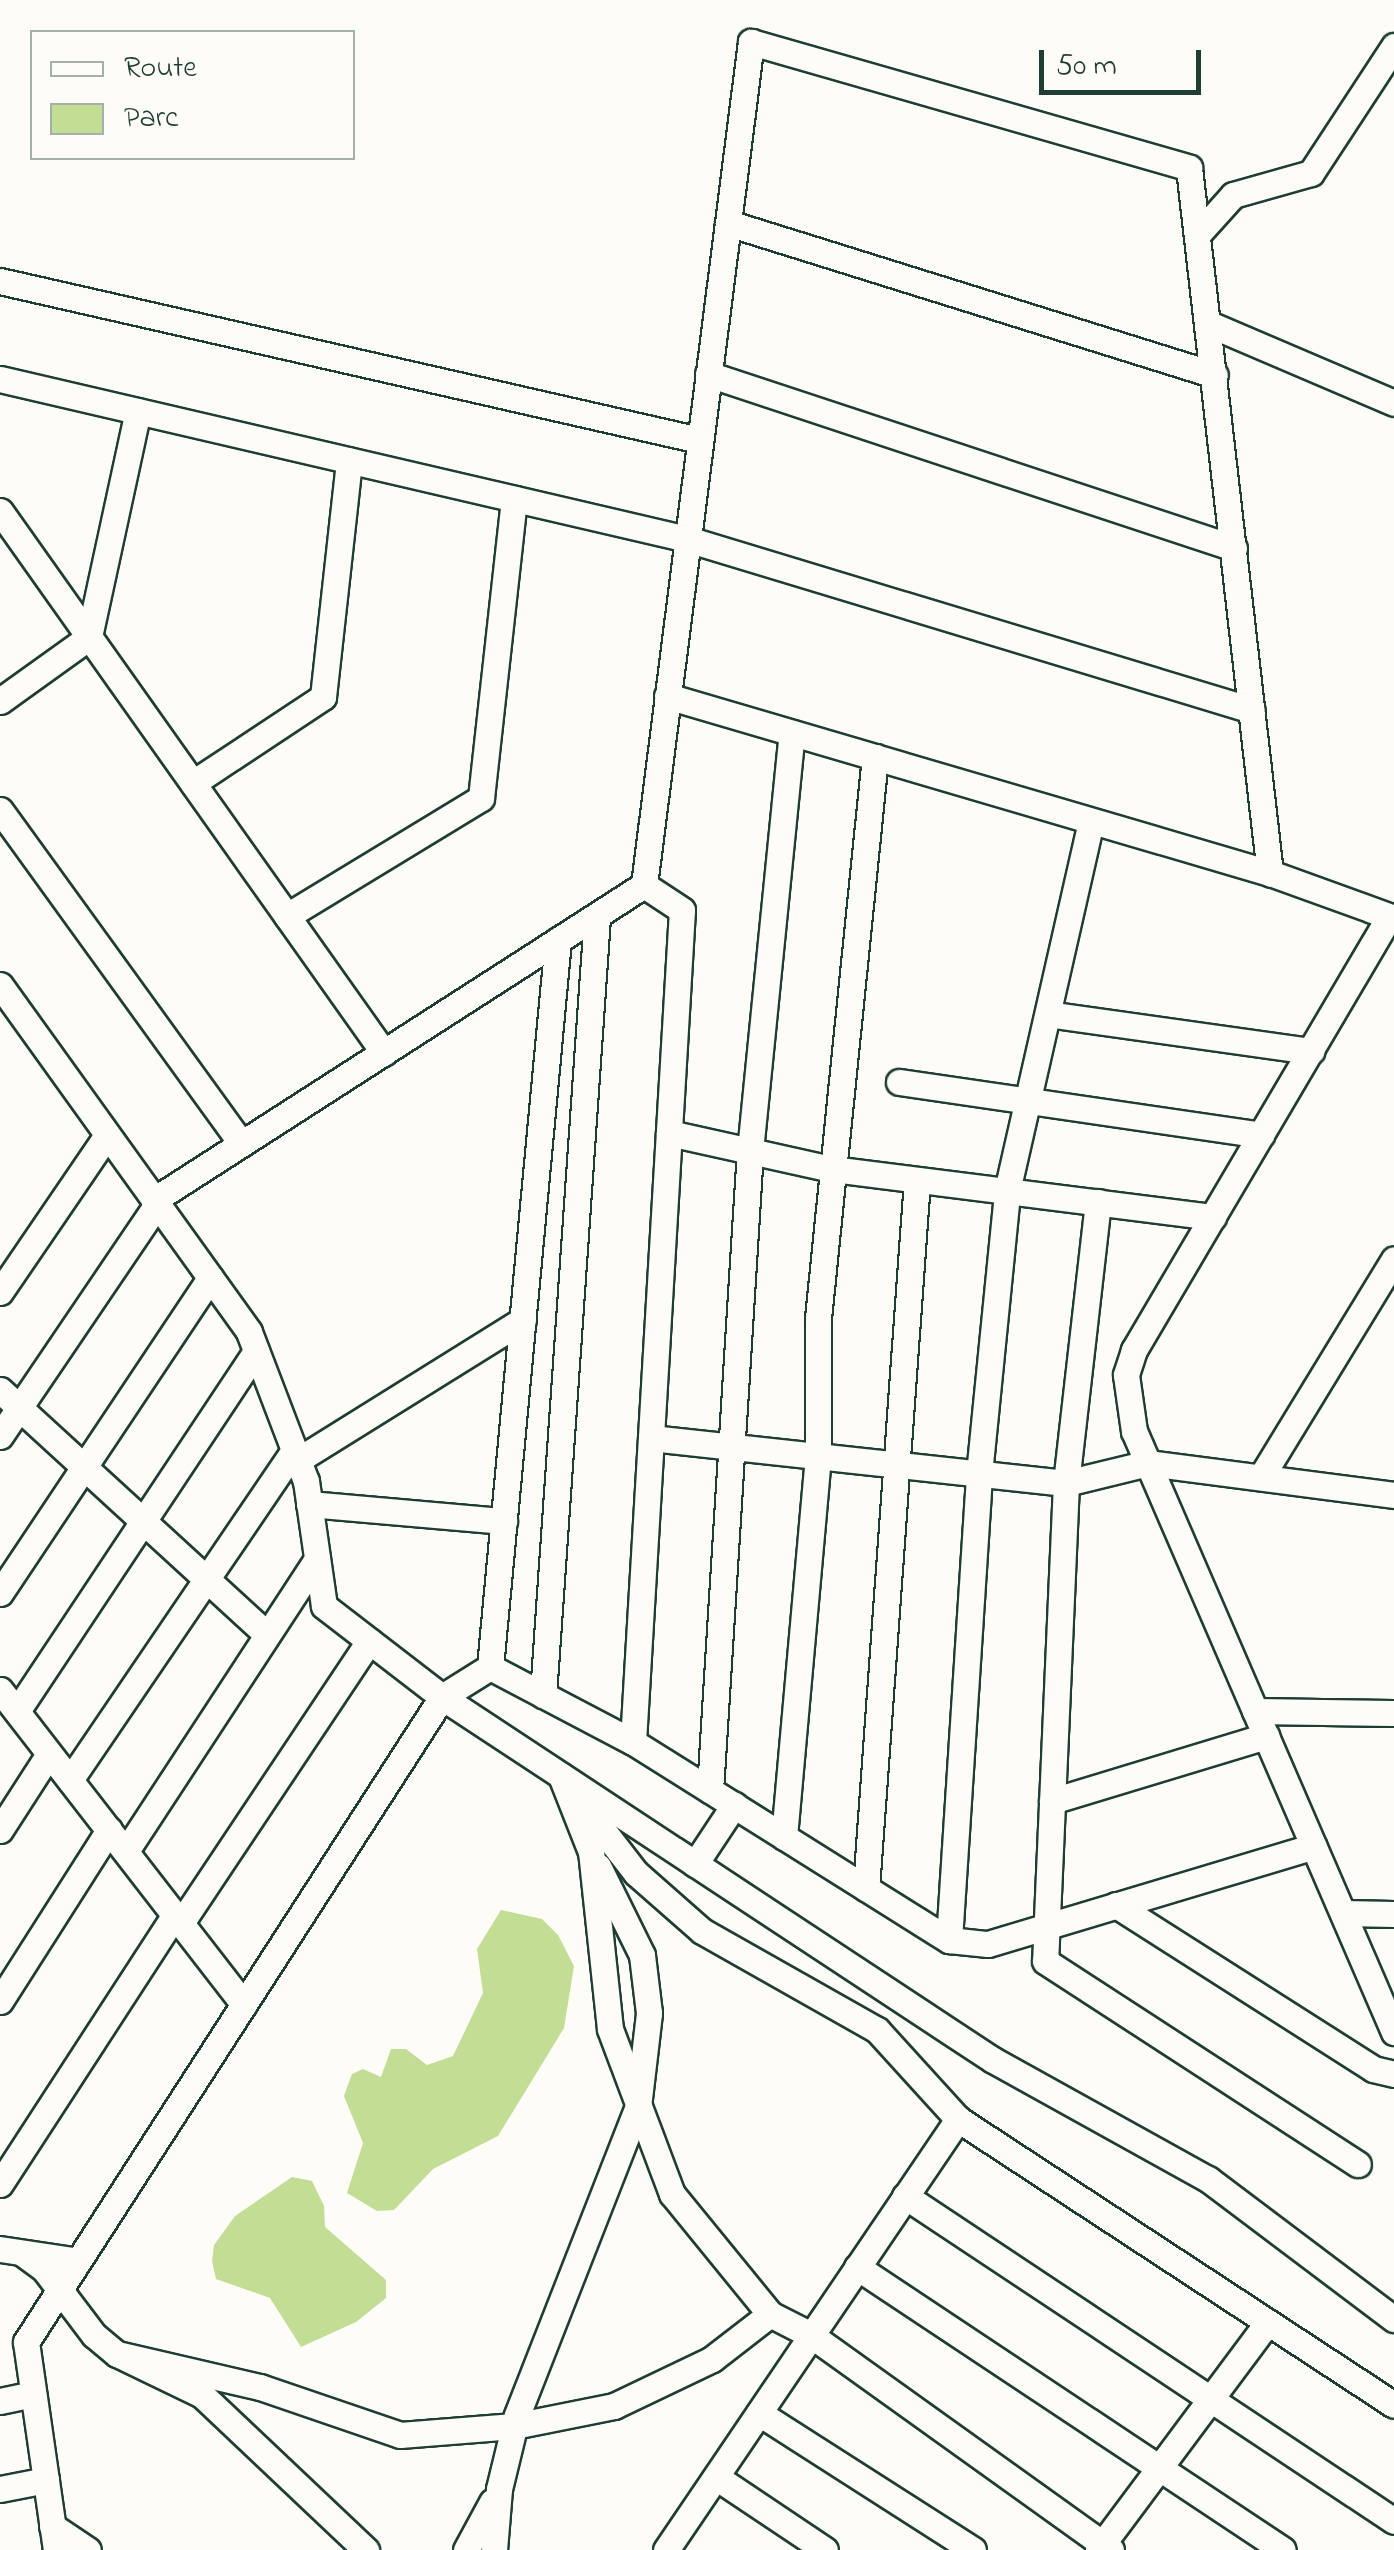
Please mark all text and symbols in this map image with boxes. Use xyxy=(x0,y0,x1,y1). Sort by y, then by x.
legend xyxy=(30,30,355,160)
scale bar xyxy=(1044,30,1206,92)
text: 50 m xyxy=(1056,45,1117,89)
text: Route xyxy=(124,47,197,91)
text: Parc xyxy=(124,97,178,141)

